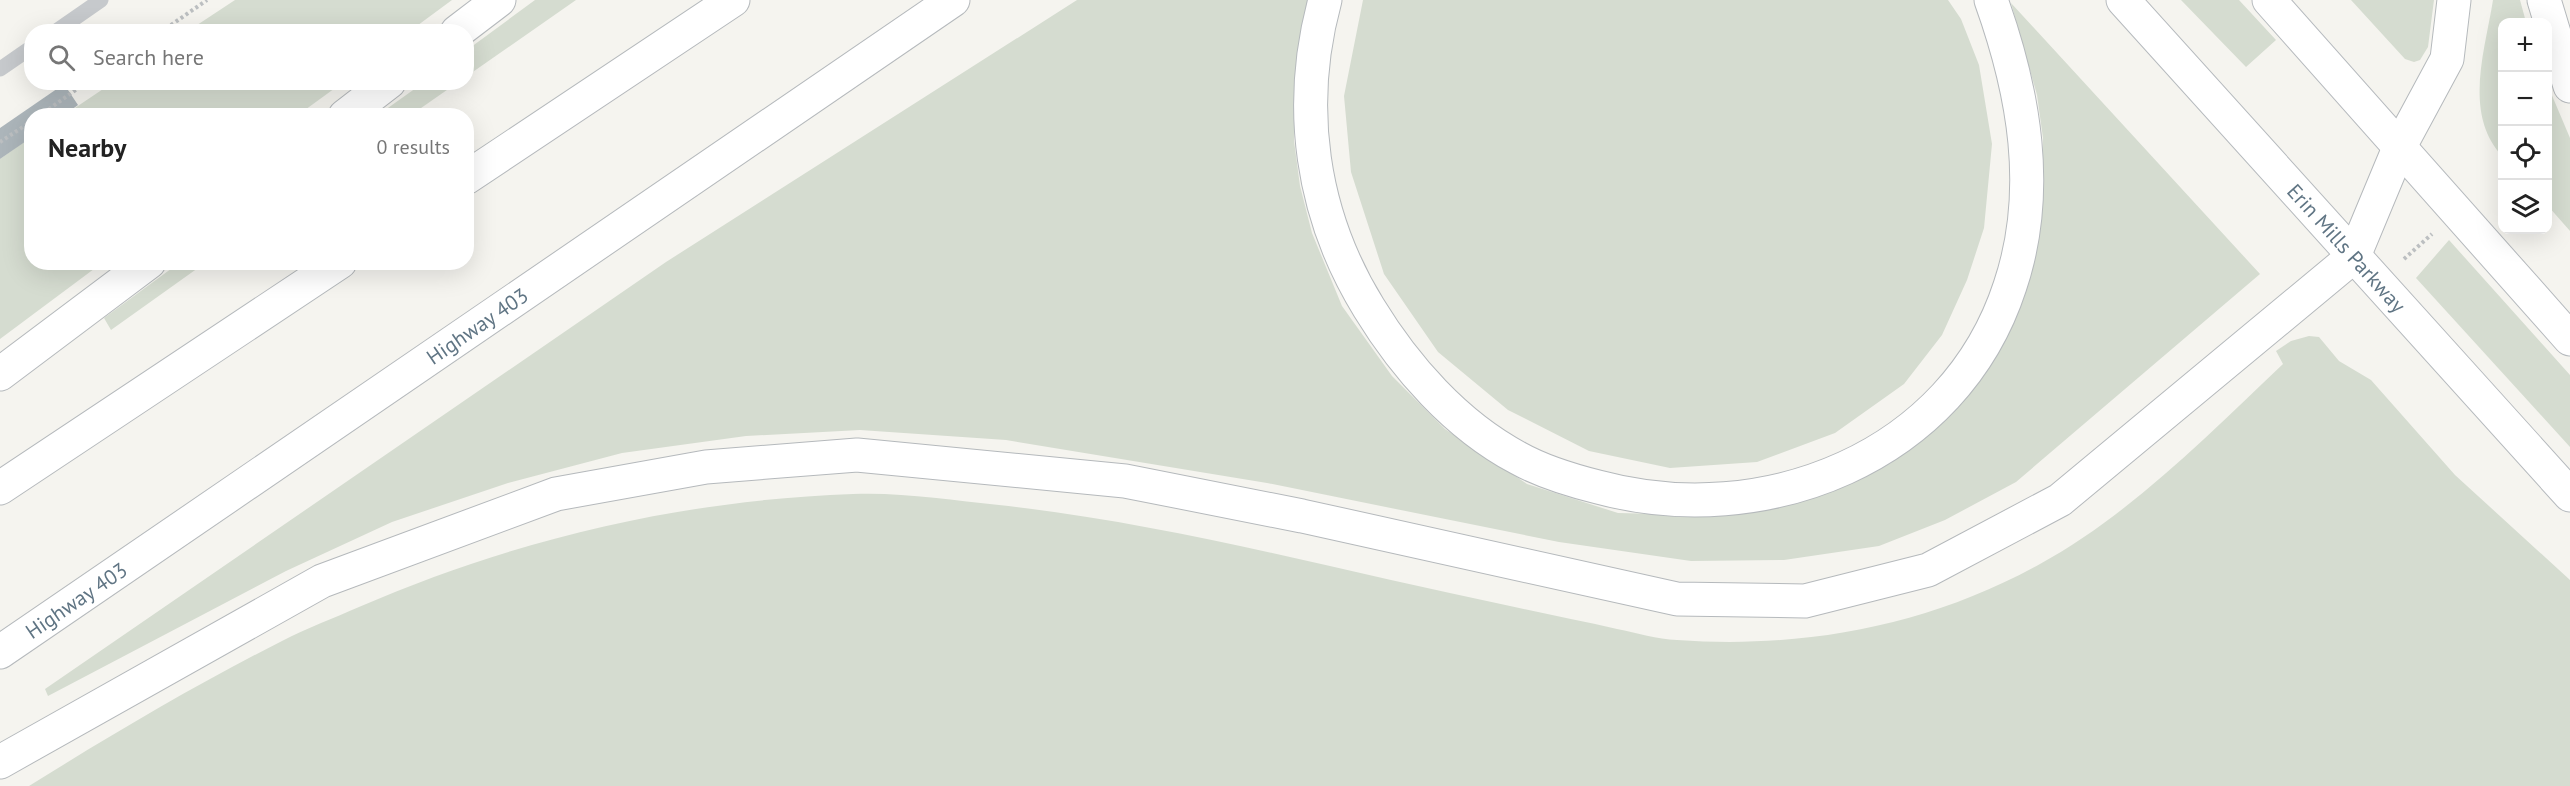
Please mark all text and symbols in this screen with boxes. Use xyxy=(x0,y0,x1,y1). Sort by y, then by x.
map controls xyxy=(2498,18,2552,234)
button: + xyxy=(2498,18,2552,72)
search box xyxy=(24,24,474,90)
icon: search xyxy=(45,41,78,74)
text: Search here xyxy=(93,43,204,71)
button: − xyxy=(2498,72,2552,126)
button: locate xyxy=(2498,126,2552,180)
text: Nearby xyxy=(48,131,126,164)
text: 0 results xyxy=(377,134,450,160)
street label: Erin Mills Parkway xyxy=(2282,178,2412,318)
button: layers xyxy=(2498,180,2552,234)
street label: Highway 403 xyxy=(421,281,533,370)
street label: Highway 403 xyxy=(20,556,132,644)

